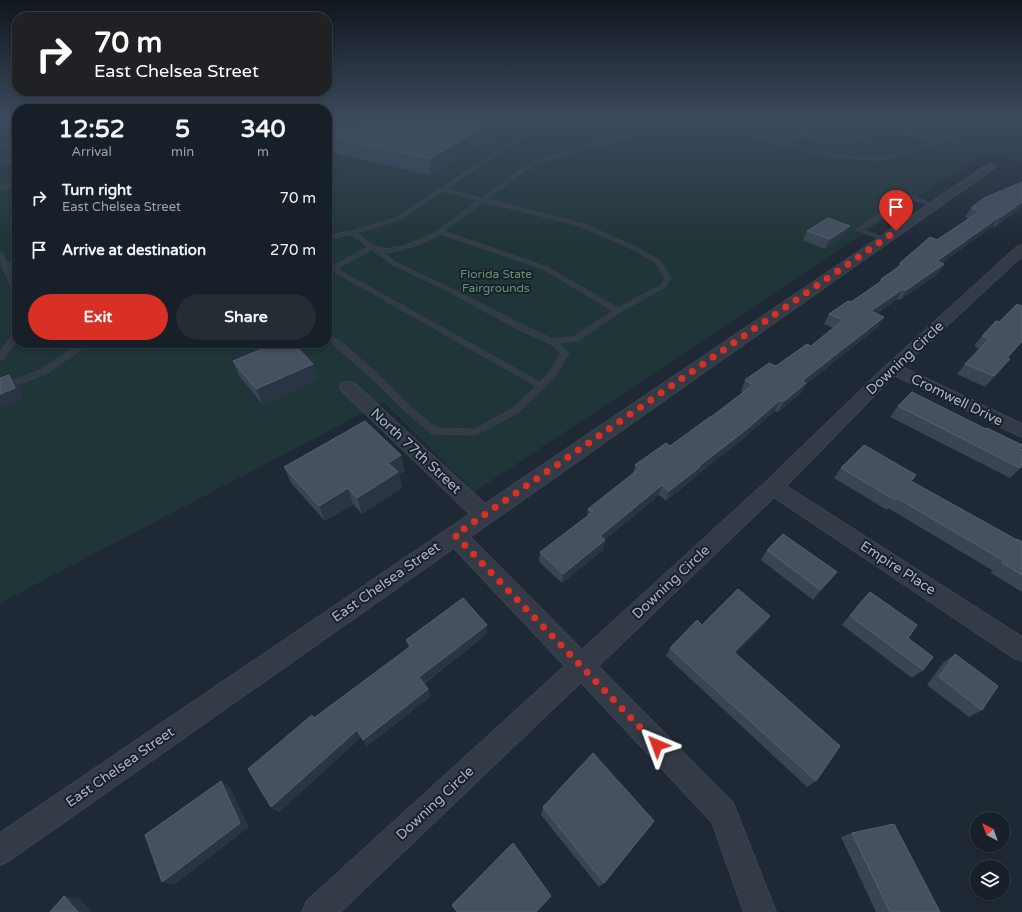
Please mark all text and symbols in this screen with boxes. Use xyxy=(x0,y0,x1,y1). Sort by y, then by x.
text: 70 m xyxy=(94,26,162,60)
icon: right xyxy=(28,28,80,80)
text: East Chelsea Street xyxy=(94,60,259,82)
text: 12:52 xyxy=(58,115,125,144)
text: 5 xyxy=(175,115,190,144)
text: 340 xyxy=(240,115,286,144)
text: Arrival xyxy=(71,144,112,160)
text: min xyxy=(171,144,194,160)
text: m xyxy=(257,144,269,160)
text: Turn right xyxy=(62,181,132,199)
icon: right xyxy=(28,187,50,209)
text: 70 m xyxy=(279,189,316,207)
pin xyxy=(879,190,913,231)
icon: arrive xyxy=(885,196,907,218)
text: East Chelsea Street xyxy=(62,199,181,215)
icon: arrive xyxy=(28,239,50,261)
text: Arrive at destination xyxy=(62,241,206,259)
text: 270 m xyxy=(270,241,316,259)
park label: Florida State Fairgrounds xyxy=(460,267,532,295)
button: Exit xyxy=(28,294,168,340)
button: Share xyxy=(176,294,316,340)
street label: Downing Circle xyxy=(863,318,947,398)
street label: Cromwell Drive xyxy=(908,370,1006,430)
street label: North 77th Street xyxy=(367,405,465,498)
street label: Empire Place xyxy=(857,537,939,599)
street label: East Chelsea Street xyxy=(329,538,444,626)
street label: Downing Circle xyxy=(629,542,713,622)
street label: East Chelsea Street xyxy=(63,723,178,811)
position arrow xyxy=(636,724,678,766)
street label: Downing Circle xyxy=(393,763,477,843)
north arrow xyxy=(970,812,1010,852)
map controls xyxy=(970,812,1010,900)
button: layers xyxy=(970,860,1010,900)

